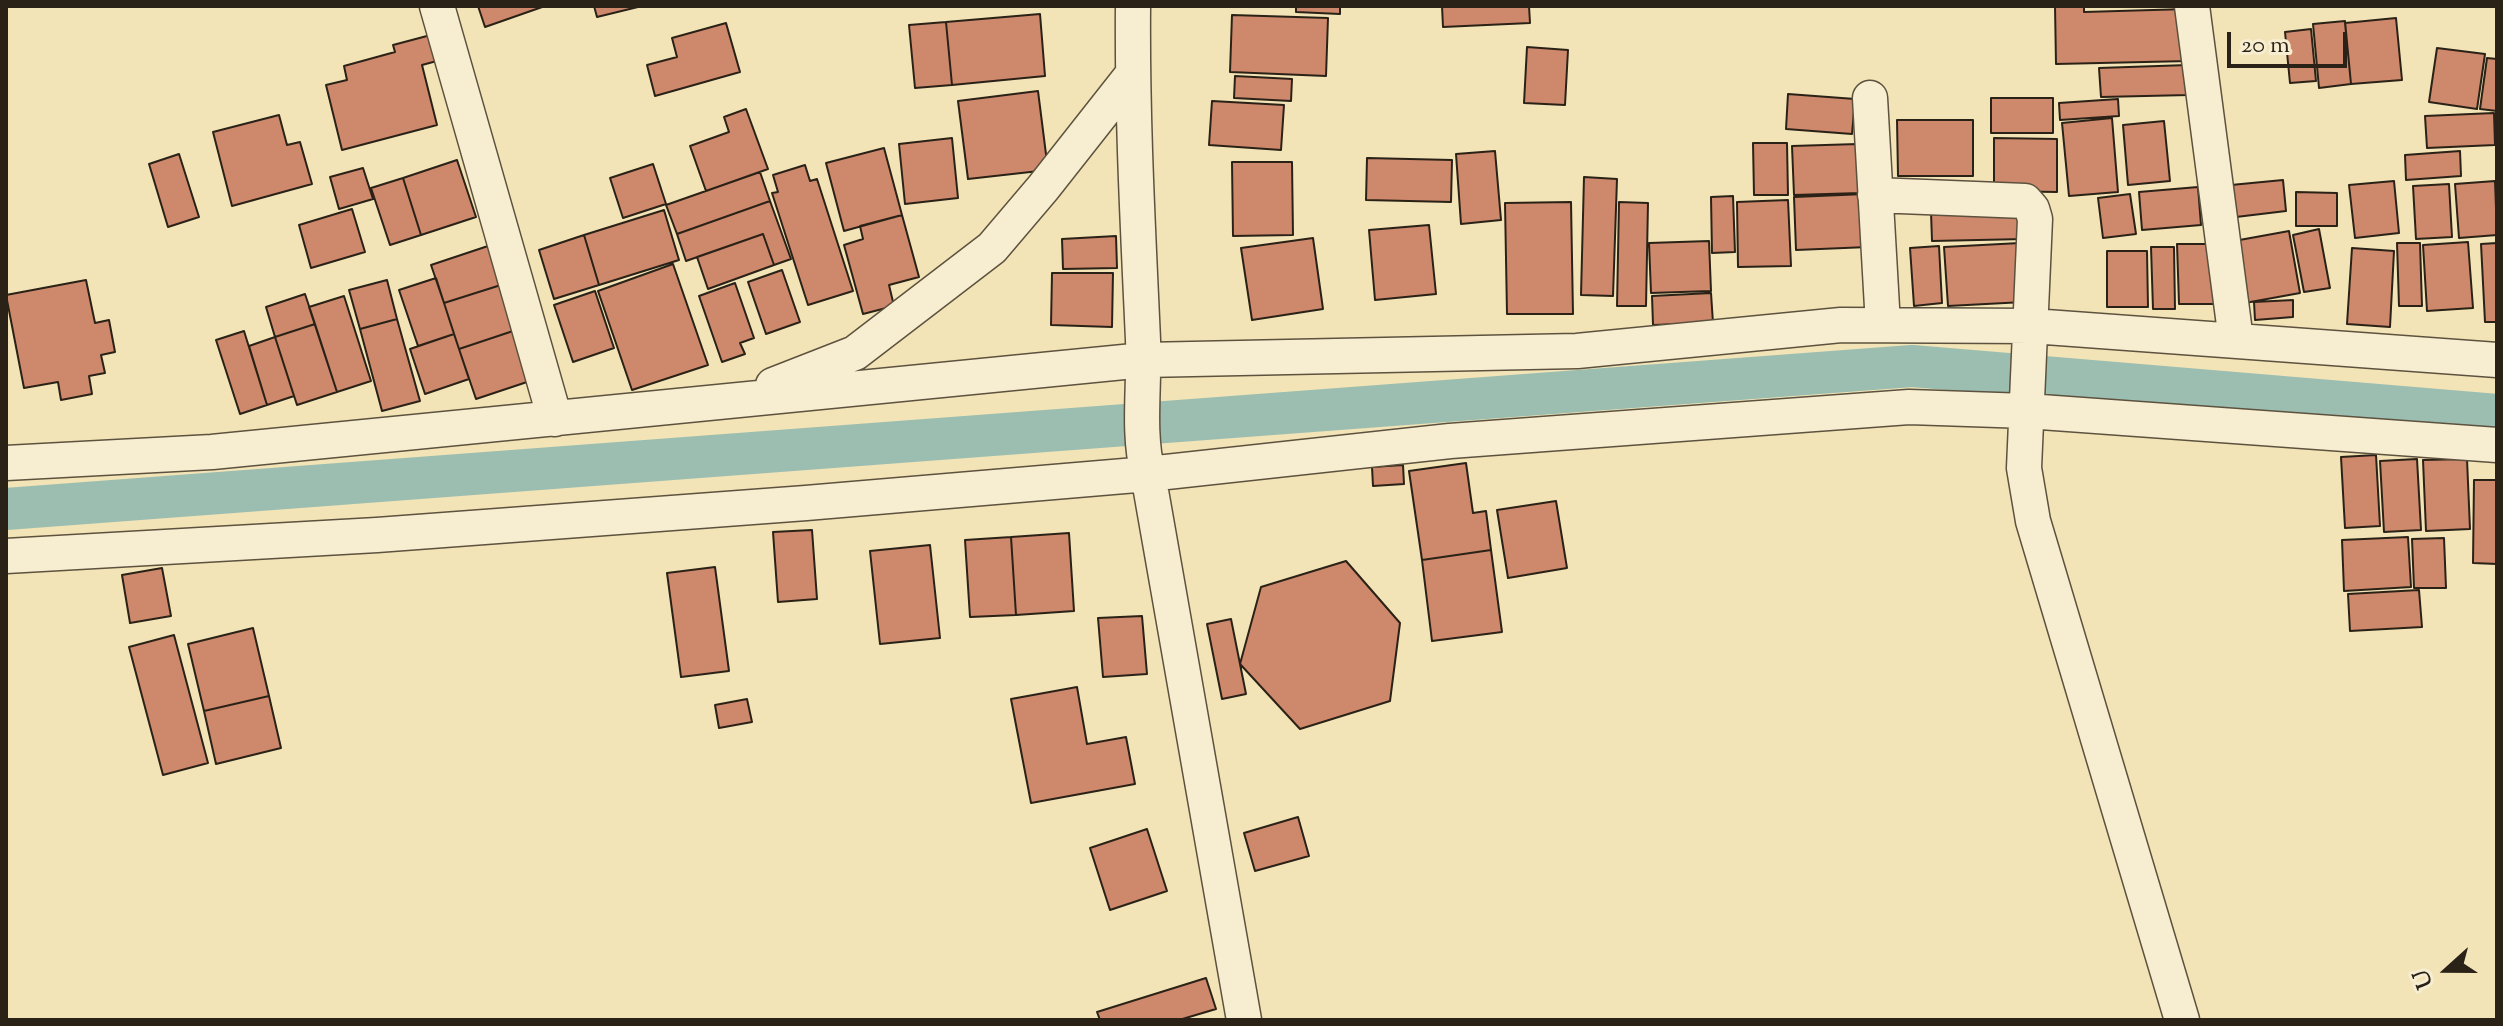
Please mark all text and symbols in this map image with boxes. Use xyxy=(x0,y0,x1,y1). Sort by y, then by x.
scale bar xyxy=(2231,16,2351,66)
text: 20 m xyxy=(2241,29,2290,63)
north arrow xyxy=(2407,930,2487,1010)
text: U xyxy=(2406,964,2443,993)

